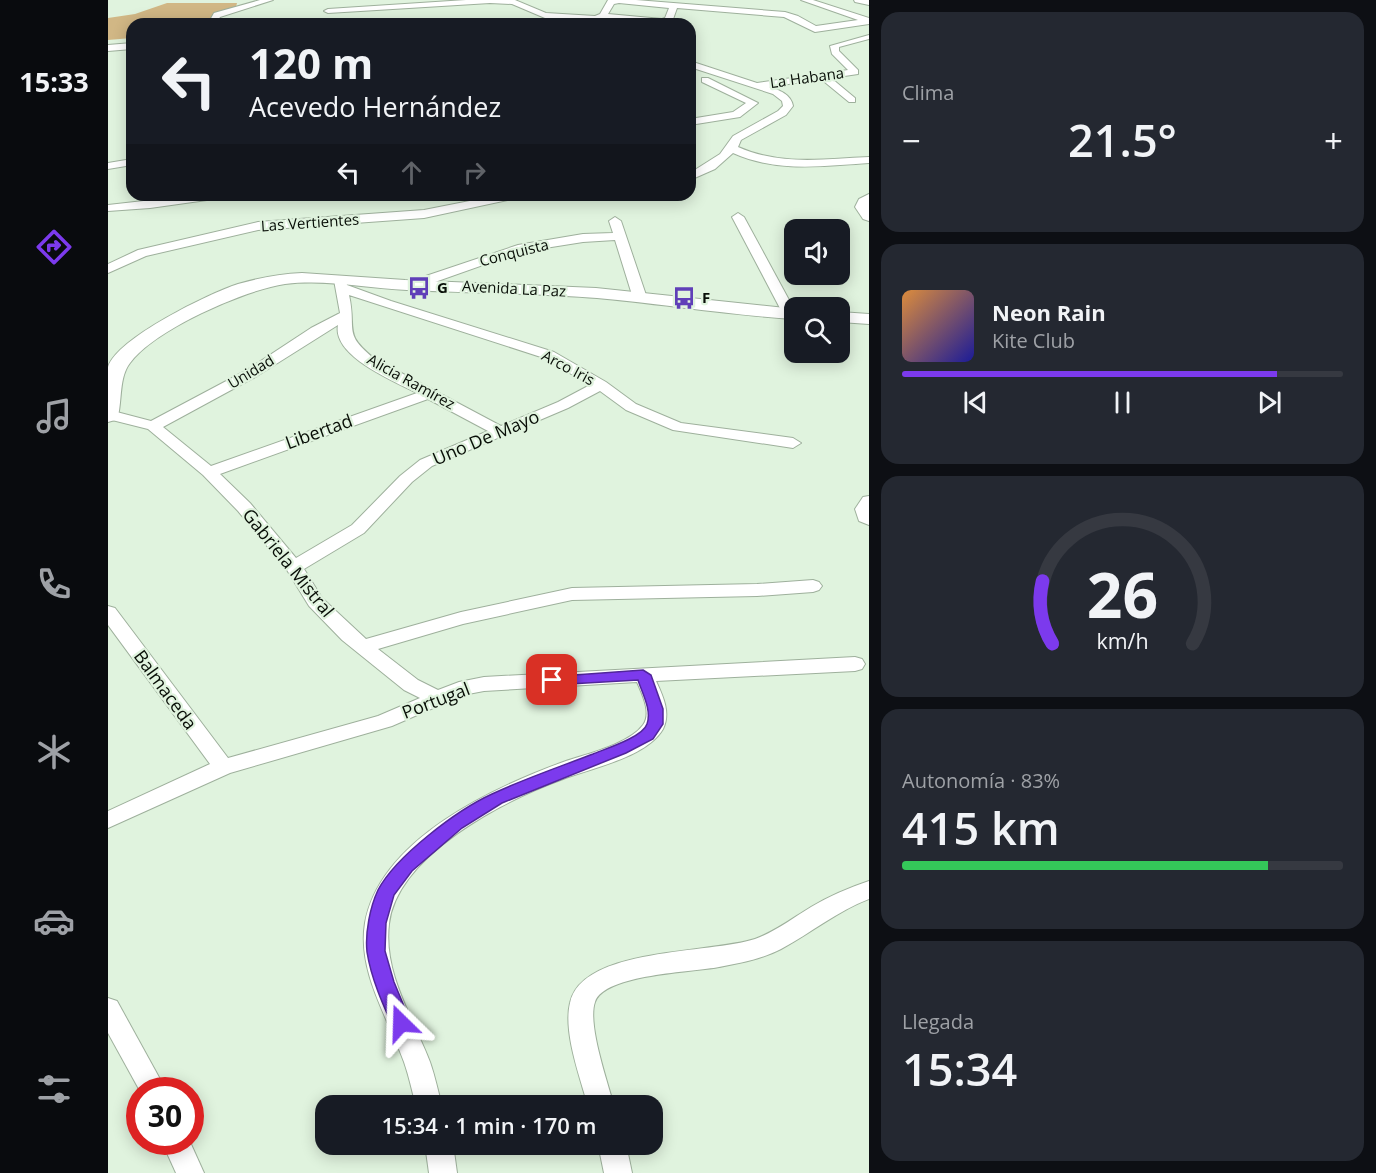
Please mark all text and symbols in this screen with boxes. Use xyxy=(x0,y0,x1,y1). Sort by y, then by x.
text: 120 m xyxy=(249,34,373,91)
icon: left xyxy=(150,42,228,120)
street label: La Habana xyxy=(769,62,845,92)
text: 15:33 xyxy=(19,63,89,100)
text: Clima xyxy=(902,79,954,106)
text: Acevedo Hernández xyxy=(249,88,501,125)
text: 21.5° xyxy=(1068,109,1177,170)
text: − xyxy=(902,118,921,163)
text: + xyxy=(1324,118,1343,163)
icon: left xyxy=(332,156,365,189)
icon: ahead xyxy=(395,156,428,189)
icon: right xyxy=(458,156,491,189)
street label: Las Vertientes xyxy=(260,209,360,235)
map controls xyxy=(784,219,850,363)
button: sound xyxy=(784,219,850,285)
icon: directions xyxy=(33,226,75,268)
street label: Conquista xyxy=(477,234,550,270)
bus stop icon: G xyxy=(406,275,432,301)
street label: Avenida La Paz xyxy=(461,275,567,301)
place label: G xyxy=(437,277,448,297)
bus stop icon: F xyxy=(671,285,697,311)
place label: F xyxy=(702,287,710,307)
button: search xyxy=(784,297,850,363)
text: Neon Rain xyxy=(992,297,1106,327)
text: Kite Club xyxy=(992,327,1075,354)
street label: Arco Iris xyxy=(539,345,598,389)
street label: Alicia Ramírez xyxy=(364,349,459,413)
street label: Unidad xyxy=(224,350,277,393)
icon: previous xyxy=(959,386,992,419)
icon: pause xyxy=(1106,386,1139,419)
icon: next xyxy=(1253,386,1286,419)
icon: music xyxy=(33,395,75,437)
street label: Uno De Mayo xyxy=(429,404,543,470)
street label: Libertad xyxy=(282,408,356,454)
street label: Gabriela Mistral xyxy=(238,503,340,622)
text: 26 xyxy=(1087,551,1158,636)
icon: phone xyxy=(33,563,75,605)
text: km/h xyxy=(1096,626,1149,655)
street label: Balmaceda xyxy=(129,645,203,734)
pin xyxy=(526,654,577,705)
icon: arrive xyxy=(535,663,568,696)
street label: Portugal xyxy=(398,676,473,724)
icon: climate xyxy=(33,731,75,773)
text: Autonomía · 83% xyxy=(902,767,1060,794)
text: 415 km xyxy=(902,797,1060,858)
icon: car xyxy=(33,900,75,942)
position arrow xyxy=(369,991,433,1055)
text: Llegada xyxy=(902,1008,974,1035)
text: 15:34 xyxy=(902,1038,1017,1099)
icon: filters xyxy=(33,1068,75,1110)
speed limit sign: 30 xyxy=(126,1077,204,1155)
text: 15:34 · 1 min · 170 m xyxy=(381,1110,597,1140)

